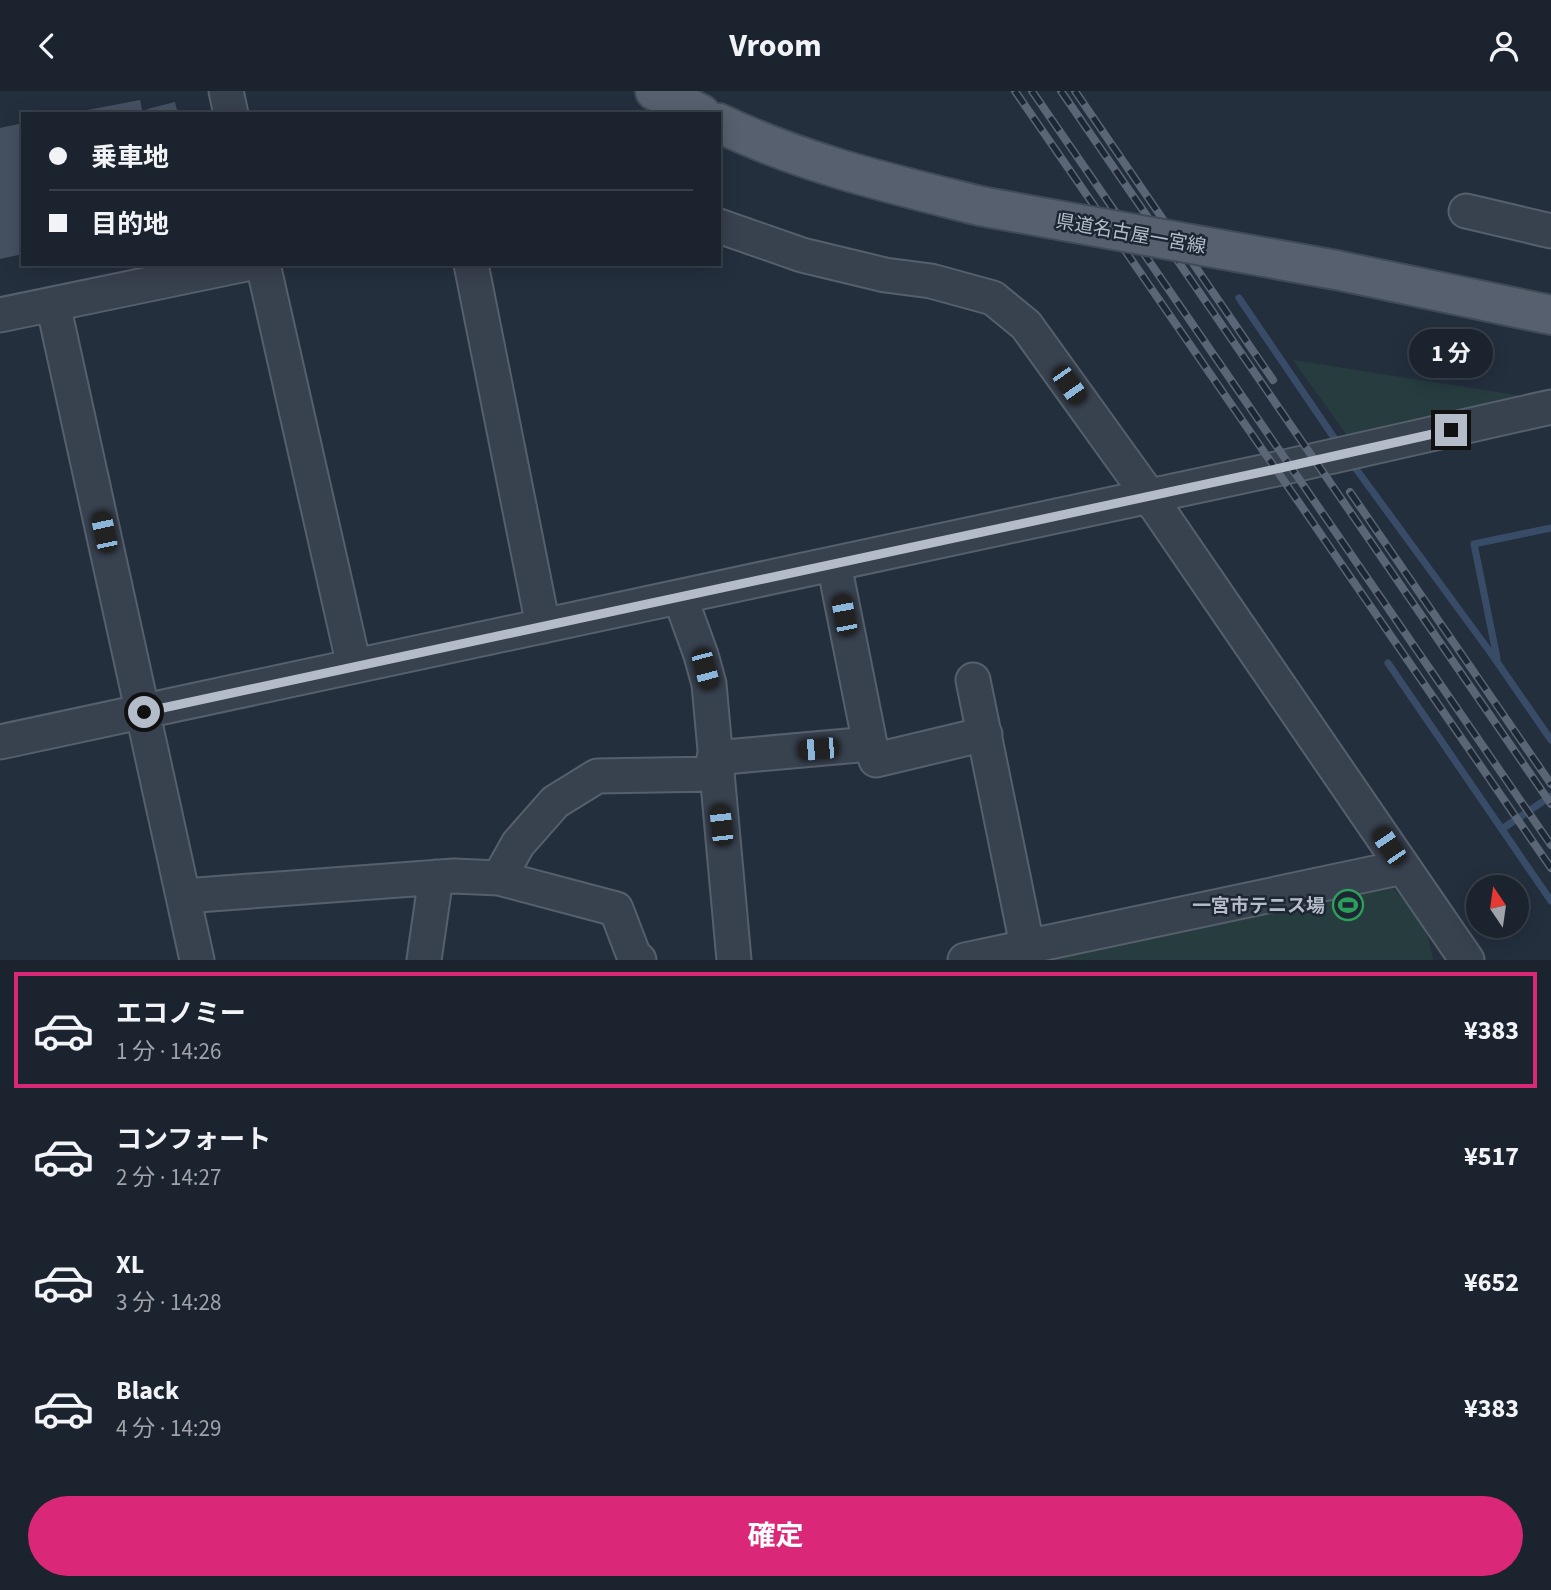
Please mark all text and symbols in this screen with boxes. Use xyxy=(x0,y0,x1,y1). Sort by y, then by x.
text: Vroom xyxy=(729,23,822,69)
icon: back xyxy=(28,27,66,65)
icon: person xyxy=(1485,27,1523,65)
text: 乗車地 xyxy=(91,139,169,176)
text: 目的地 xyxy=(91,206,169,243)
street label: 県道名古屋一宮線 xyxy=(1054,208,1208,261)
callout: 1 分 xyxy=(1409,329,1493,377)
text: 1 分 xyxy=(1431,337,1471,370)
car xyxy=(1049,362,1090,408)
route end xyxy=(1435,414,1467,446)
car xyxy=(90,509,119,555)
car xyxy=(830,592,859,638)
car xyxy=(690,646,721,692)
route start xyxy=(128,696,160,728)
car xyxy=(797,737,840,761)
car xyxy=(709,803,734,847)
car xyxy=(1369,823,1410,869)
north arrow xyxy=(1466,875,1530,938)
map controls xyxy=(1466,875,1529,938)
sports icon: 一宮市テニス場 xyxy=(1331,888,1365,922)
place label: 一宮市テニス場 xyxy=(1192,893,1325,920)
text: エコノミー xyxy=(116,995,246,1032)
icon: car xyxy=(32,999,95,1062)
text: ¥383 xyxy=(1464,1012,1519,1049)
text: 1 分 · 14:26 xyxy=(116,1035,221,1068)
text: コンフォート xyxy=(116,1121,271,1158)
icon: car xyxy=(32,1125,95,1188)
text: ¥517 xyxy=(1464,1138,1519,1175)
text: 2 分 · 14:27 xyxy=(116,1161,221,1194)
text: XL xyxy=(116,1246,144,1283)
icon: car xyxy=(32,1251,95,1314)
text: ¥652 xyxy=(1464,1264,1519,1301)
text: 3 分 · 14:28 xyxy=(116,1286,221,1319)
text: Black xyxy=(116,1372,179,1409)
icon: car xyxy=(32,1377,95,1440)
text: ¥383 xyxy=(1464,1390,1519,1427)
text: 4 分 · 14:29 xyxy=(116,1412,221,1445)
button: 確定 xyxy=(28,1496,1523,1576)

